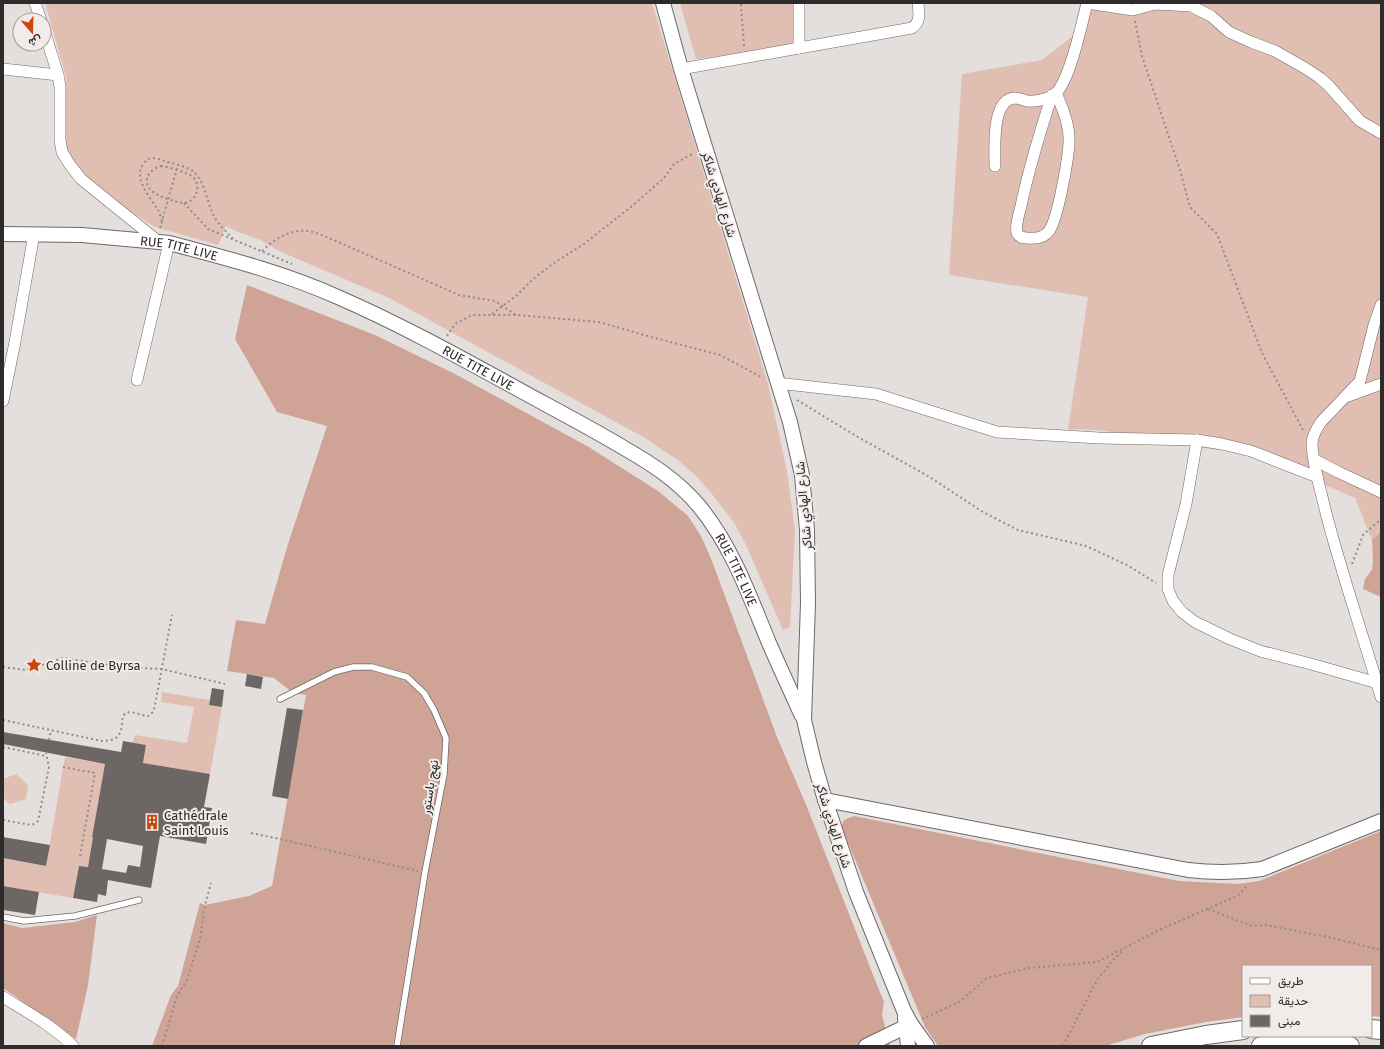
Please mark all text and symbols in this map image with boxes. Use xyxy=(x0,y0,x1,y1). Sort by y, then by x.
north arrow xyxy=(12,12,52,52)
text: ش xyxy=(27,33,44,49)
street label: شارع الهادي شاكر xyxy=(696,148,740,240)
street label: RUE TITE LIVE xyxy=(139,233,219,264)
street label: RUE TITE LIVE xyxy=(440,342,516,393)
street label: شارع الهادي شاكر xyxy=(792,460,818,552)
street label: RUE TITE LIVE xyxy=(712,531,760,608)
place icon: Colline de Byrsa xyxy=(25,656,43,674)
place label: Colline de Byrsa xyxy=(46,658,140,673)
street label: نهج باستور xyxy=(418,758,443,817)
street label: شارع الهادي شاكر xyxy=(809,779,854,871)
place label: Cathédrale Saint Louis xyxy=(164,808,229,838)
building icon: Cathédrale Saint Louis xyxy=(143,813,161,831)
legend xyxy=(1242,965,1372,1037)
text: طريق xyxy=(1278,974,1304,989)
text: حديقة xyxy=(1278,994,1308,1008)
text: مبنى xyxy=(1278,1014,1300,1029)

